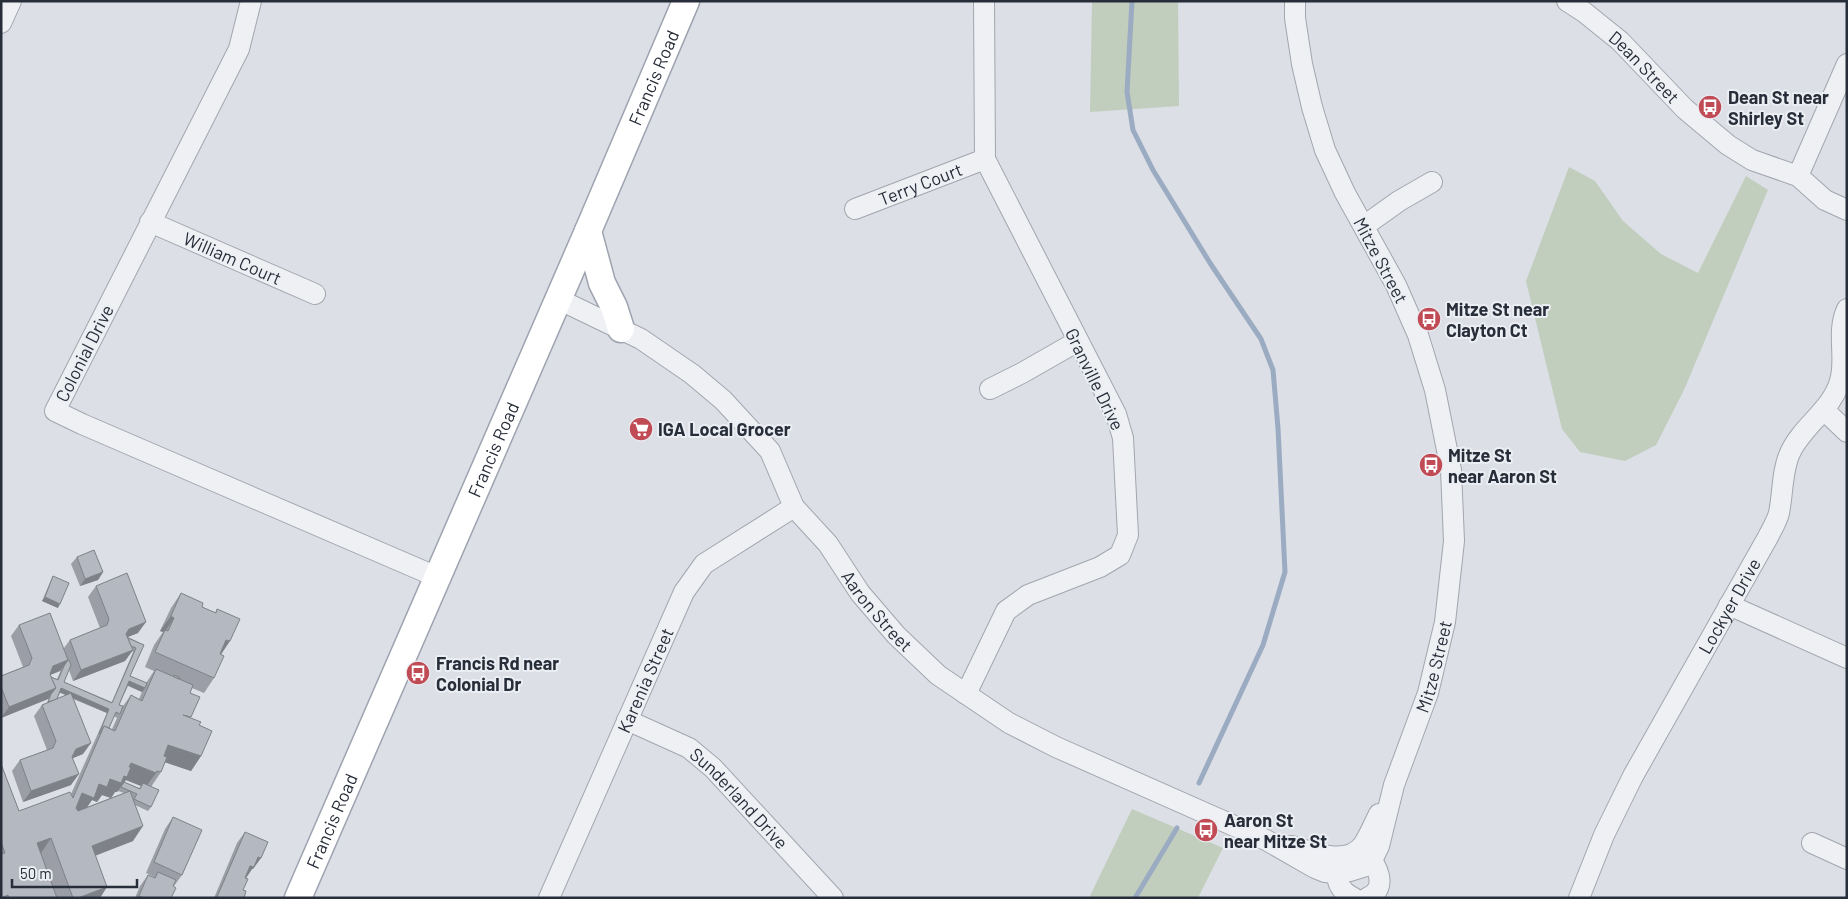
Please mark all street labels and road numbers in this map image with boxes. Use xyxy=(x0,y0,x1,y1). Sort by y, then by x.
street label: Dean Street xyxy=(1605,26,1684,108)
street label: Francis Road xyxy=(623,27,683,129)
street label: Terry Court xyxy=(875,158,965,210)
street label: Mitze Street xyxy=(1349,213,1413,307)
street label: William Court xyxy=(180,227,285,289)
street label: Colonial Drive xyxy=(50,301,118,405)
street label: Granville Drive xyxy=(1061,324,1129,434)
street label: Francis Road xyxy=(463,399,523,500)
street label: Lockyer Drive xyxy=(1693,554,1765,658)
street label: Aaron Street xyxy=(837,566,917,656)
street label: Mitze Street xyxy=(1411,618,1456,716)
street label: Karenia Street xyxy=(612,624,678,736)
street label: Sunderland Drive xyxy=(686,743,793,853)
street label: Francis Road xyxy=(301,770,362,872)

